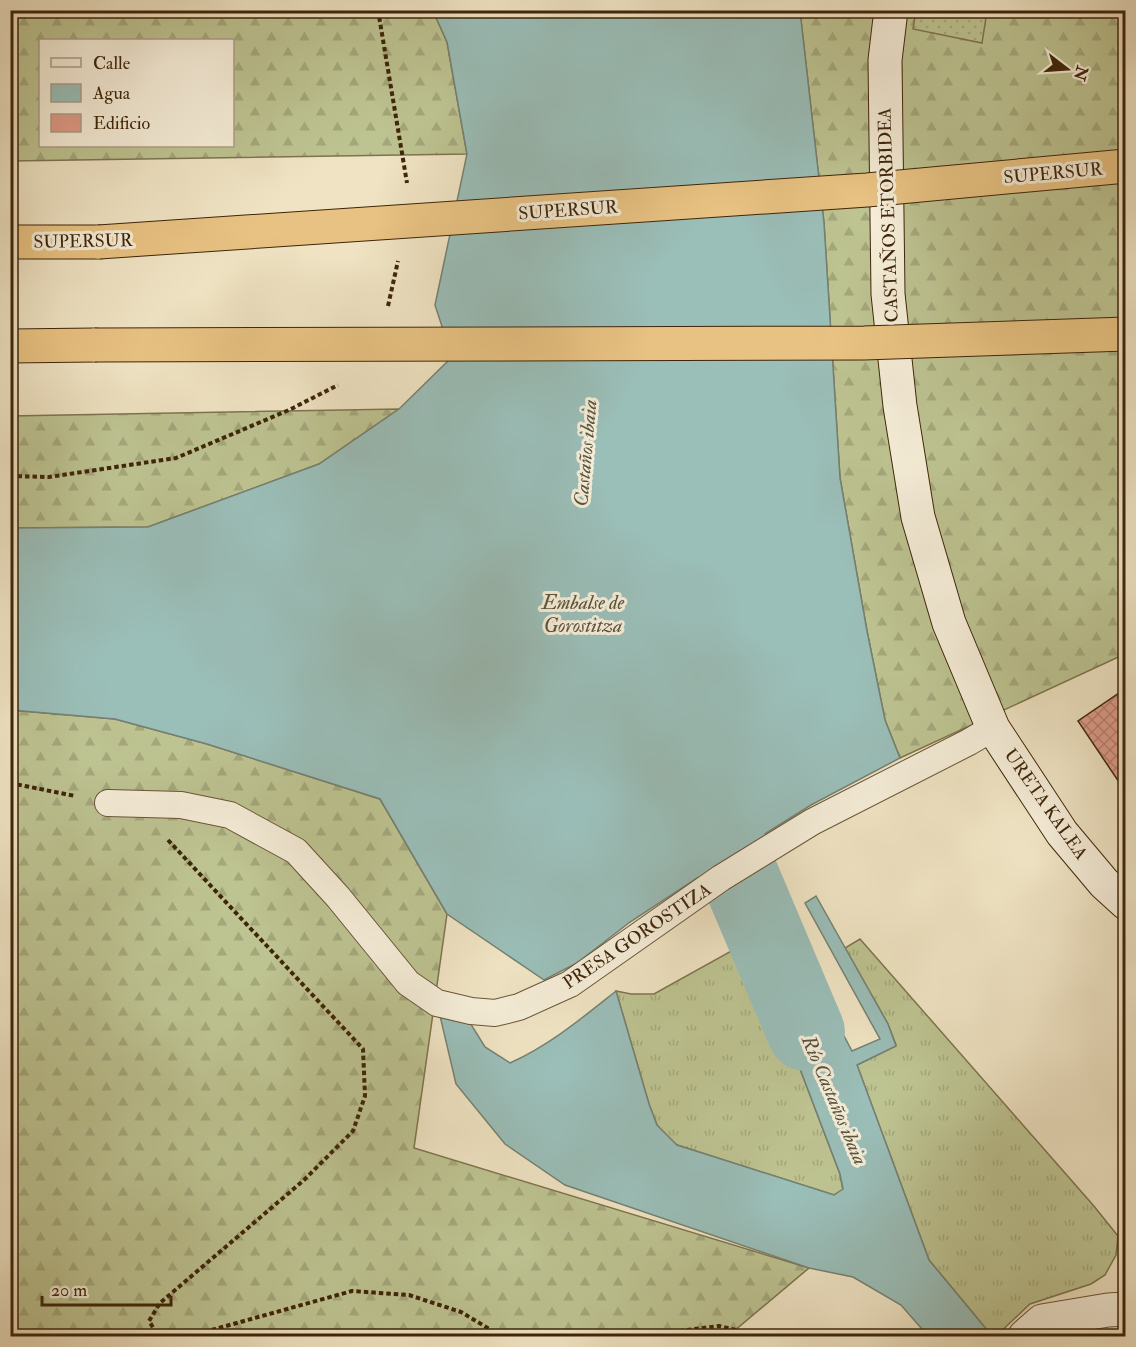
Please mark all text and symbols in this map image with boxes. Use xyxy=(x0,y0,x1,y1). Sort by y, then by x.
legend xyxy=(39,39,234,147)
north arrow xyxy=(1037,39,1097,99)
text: Calle xyxy=(93,52,131,75)
text: N xyxy=(1069,62,1092,84)
text: Agua xyxy=(92,82,131,105)
street label: CASTAÑOS ETORBIDEA xyxy=(873,107,904,323)
text: Edificio xyxy=(93,112,150,135)
street label: SUPERSUR xyxy=(1003,158,1105,189)
street label: SUPERSUR xyxy=(518,195,620,225)
street label: SUPERSUR xyxy=(33,229,134,254)
water label: Castaños ibaia xyxy=(568,398,603,508)
water label: Embalse de Gorostitza xyxy=(540,590,625,638)
street label: URETA KALEA xyxy=(999,744,1093,865)
street label: PRESA GOROSTIZA xyxy=(559,878,716,995)
water label: Río Castaños ibaia xyxy=(796,1031,873,1169)
scale bar xyxy=(42,1269,171,1307)
text: 20 m xyxy=(51,1279,87,1302)

